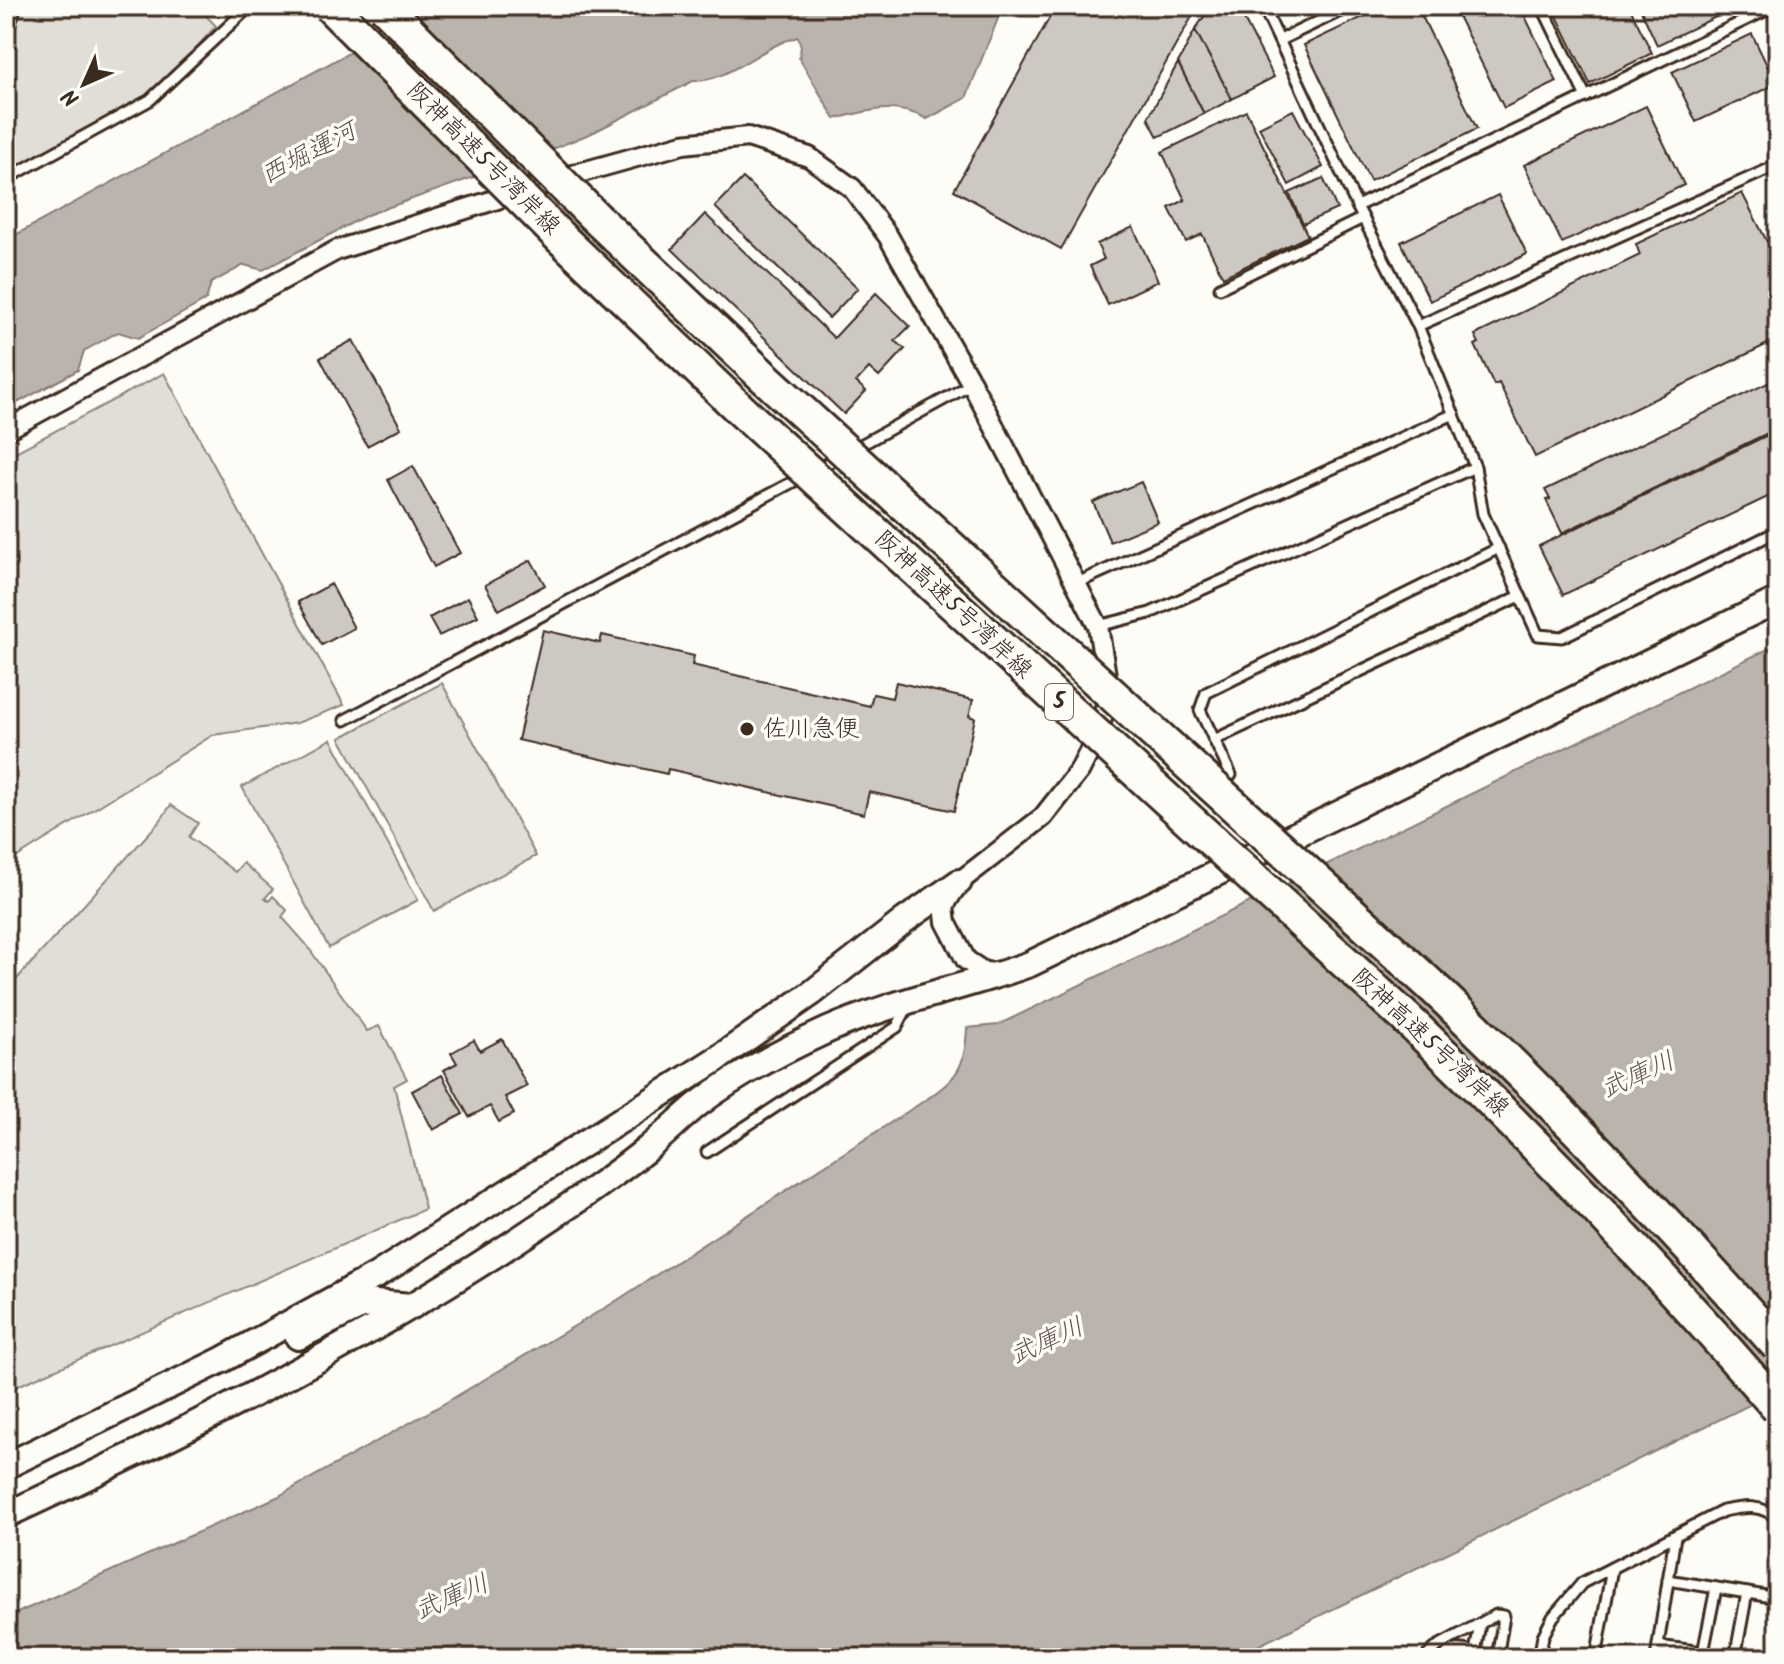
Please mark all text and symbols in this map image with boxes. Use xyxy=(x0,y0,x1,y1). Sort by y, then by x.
north arrow xyxy=(44,44,124,124)
street label: 阪神高速5号湾岸線 xyxy=(397,73,569,245)
text: N xyxy=(54,79,89,114)
water label: 西堀運河 xyxy=(253,109,368,197)
street label: 阪神高速5号湾岸線 xyxy=(865,521,1041,689)
road number: 5 xyxy=(1045,684,1073,720)
place label: 佐川急便 xyxy=(763,710,859,749)
marker: 佐川急便 xyxy=(738,720,756,738)
street label: 阪神高速5号湾岸線 xyxy=(1342,959,1518,1127)
water label: 武庫川 xyxy=(1594,1041,1682,1111)
water label: 武庫川 xyxy=(1003,1307,1091,1377)
water label: 武庫川 xyxy=(408,1563,496,1633)

